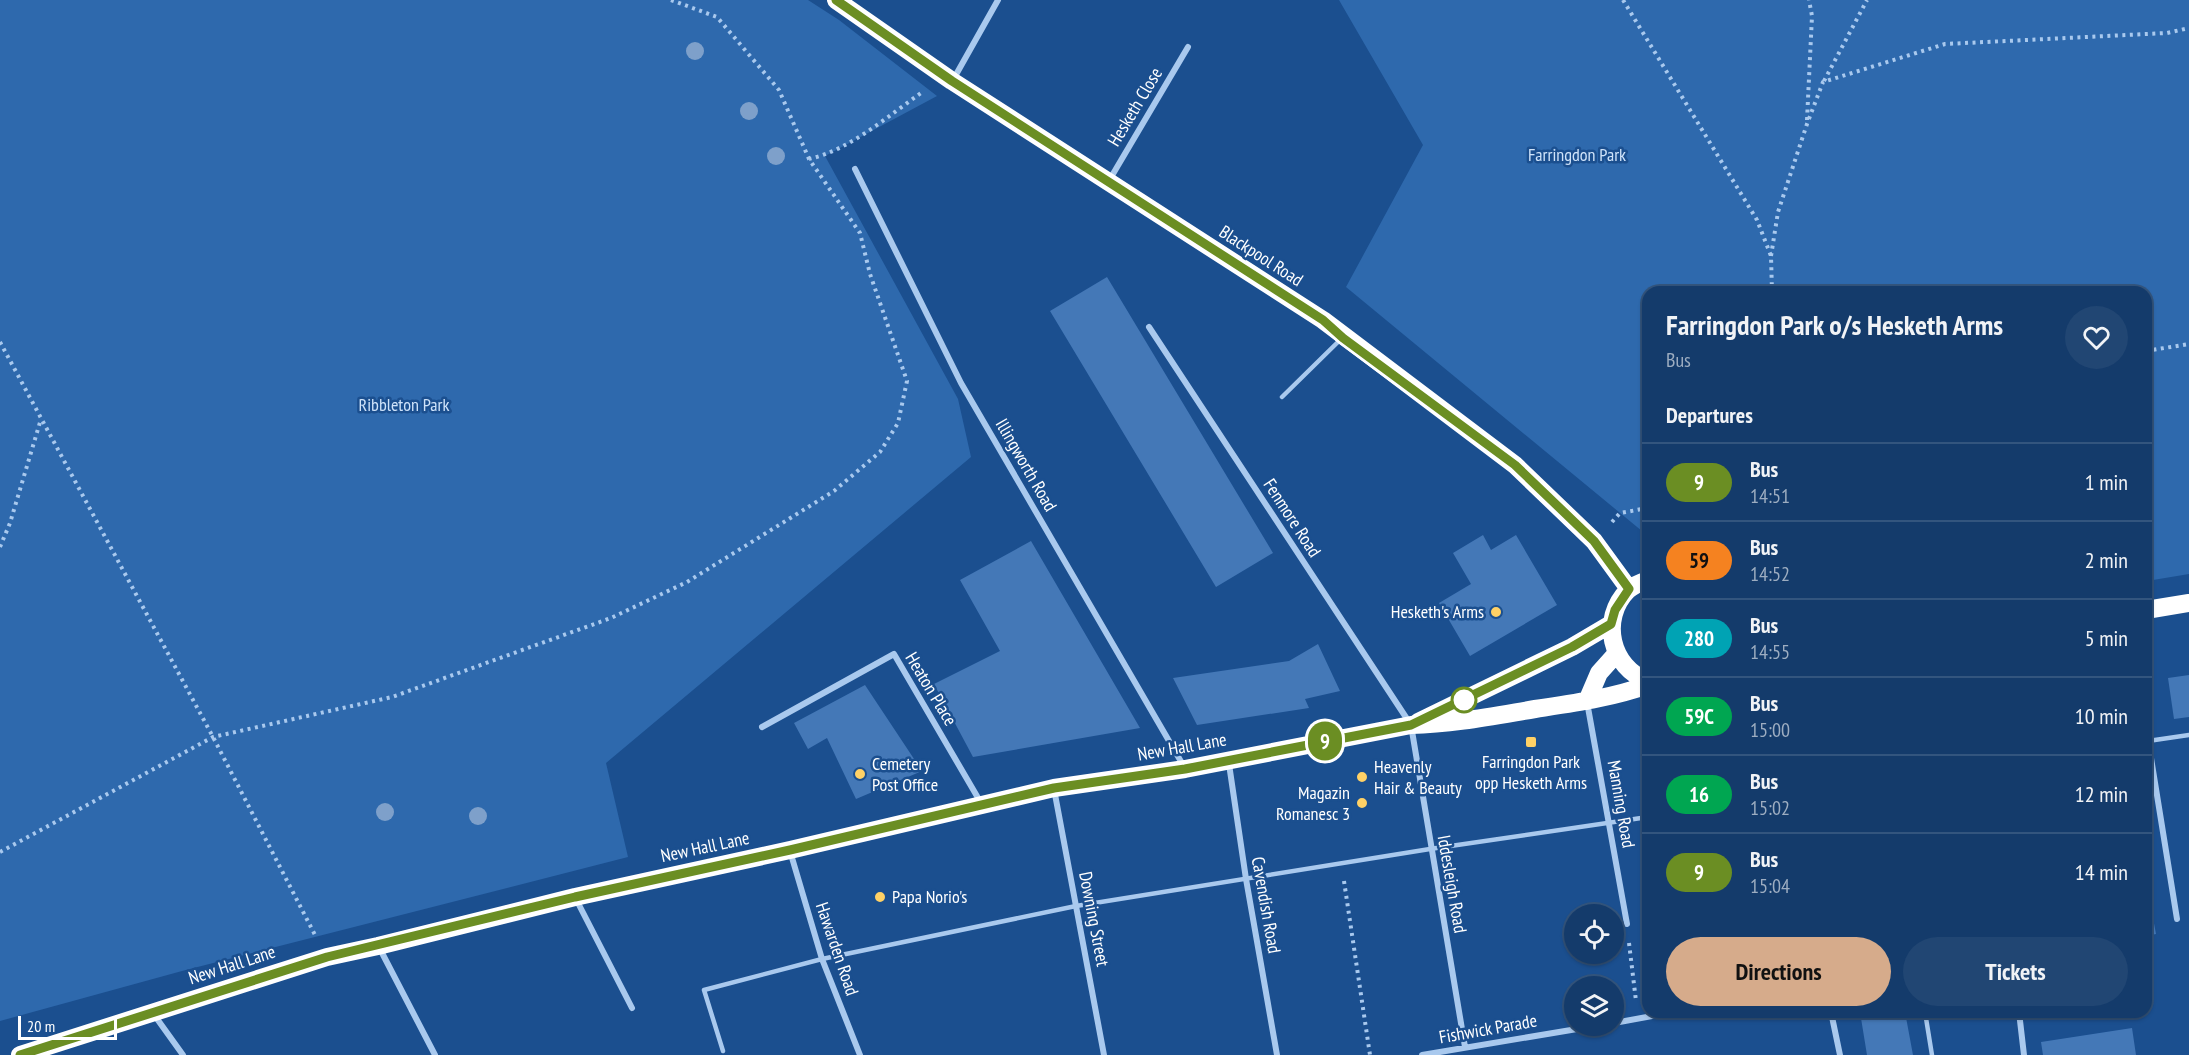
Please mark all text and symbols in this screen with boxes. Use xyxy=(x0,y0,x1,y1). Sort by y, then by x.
street label: Hesketh Close xyxy=(1102,63,1167,150)
park label: Farringdon Park xyxy=(1528,143,1626,166)
street label: Blackpool Road xyxy=(1215,220,1308,291)
text: Farringdon Park o/s Hesketh Arms xyxy=(1666,306,2003,343)
button: heart xyxy=(2065,306,2128,369)
text: Bus xyxy=(1666,347,1691,373)
park label: Ribbleton Park xyxy=(359,393,449,416)
text: Departures xyxy=(1666,401,1753,429)
street label: Illingworth Road xyxy=(991,414,1062,515)
text: Bus xyxy=(1750,455,1778,483)
text: 1 min xyxy=(2085,468,2128,496)
text: 9 xyxy=(1694,469,1704,496)
street label: Fenmore Road xyxy=(1258,474,1326,561)
text: 14:51 xyxy=(1750,483,1790,509)
text: Bus xyxy=(1750,533,1778,561)
text: 2 min xyxy=(2085,546,2128,574)
text: 59 xyxy=(1689,547,1709,574)
text: 14:52 xyxy=(1750,561,1790,587)
place label: Hesketh's Arms xyxy=(1391,600,1484,623)
marker: Hesketh's Arms xyxy=(1489,605,1503,619)
text: Bus xyxy=(1750,611,1778,639)
text: 5 min xyxy=(2085,624,2128,652)
text: 280 xyxy=(1684,625,1714,652)
text: 14:55 xyxy=(1750,639,1790,665)
street label: Heaton Place xyxy=(901,648,962,730)
unlabelled marker xyxy=(1451,687,1477,713)
text: Bus xyxy=(1750,689,1778,717)
text: 10 min xyxy=(2075,702,2128,730)
text: 59C xyxy=(1684,703,1714,730)
text: 15:00 xyxy=(1750,717,1790,743)
line badge: 9 xyxy=(1306,722,1344,760)
street label: New Hall Lane xyxy=(1136,727,1228,766)
text: 9 xyxy=(1320,728,1330,755)
marker: Farringdon Park opp Hesketh Arms xyxy=(1524,735,1538,749)
place label: Farringdon Park opp Hesketh Arms xyxy=(1475,750,1587,794)
place label: Cemetery Post Office xyxy=(872,752,938,796)
place label: Heavenly Hair & Beauty xyxy=(1374,755,1462,799)
street label: Manning Road xyxy=(1602,758,1641,850)
marker: Cemetery Post Office xyxy=(853,767,867,781)
text: Bus xyxy=(1750,767,1778,795)
marker: Heavenly Hair & Beauty xyxy=(1355,770,1369,784)
text: 12 min xyxy=(2075,780,2128,808)
place label: Magazin Romanesc 3 xyxy=(1276,781,1350,825)
text: 16 xyxy=(1689,781,1709,808)
text: 15:02 xyxy=(1750,795,1790,821)
marker: Magazin Romanesc 3 xyxy=(1355,796,1369,810)
street label: New Hall Lane xyxy=(659,826,751,867)
street label: Iddesleigh Road xyxy=(1433,833,1472,935)
text: Bus xyxy=(1750,845,1778,873)
street label: Cavendish Road xyxy=(1247,855,1286,955)
text: 14 min xyxy=(2075,858,2128,886)
text: 9 xyxy=(1694,859,1704,886)
street label: Downing Street xyxy=(1074,869,1115,968)
text: 15:04 xyxy=(1750,873,1790,899)
place label: Papa Norio's xyxy=(892,885,967,908)
marker: Papa Norio's xyxy=(873,890,887,904)
street label: Hawarden Road xyxy=(811,899,864,999)
map controls xyxy=(1564,904,1624,1036)
button: locate xyxy=(1564,904,1624,964)
button: Directions xyxy=(1666,937,1891,1006)
button: Tickets xyxy=(1903,937,2128,1006)
street label: New Hall Lane xyxy=(186,940,278,989)
button: layers xyxy=(1564,976,1624,1036)
street label: Fishwick Parade xyxy=(1437,1009,1539,1048)
scale bar xyxy=(18,1013,117,1040)
text: 20 m xyxy=(27,1016,55,1036)

